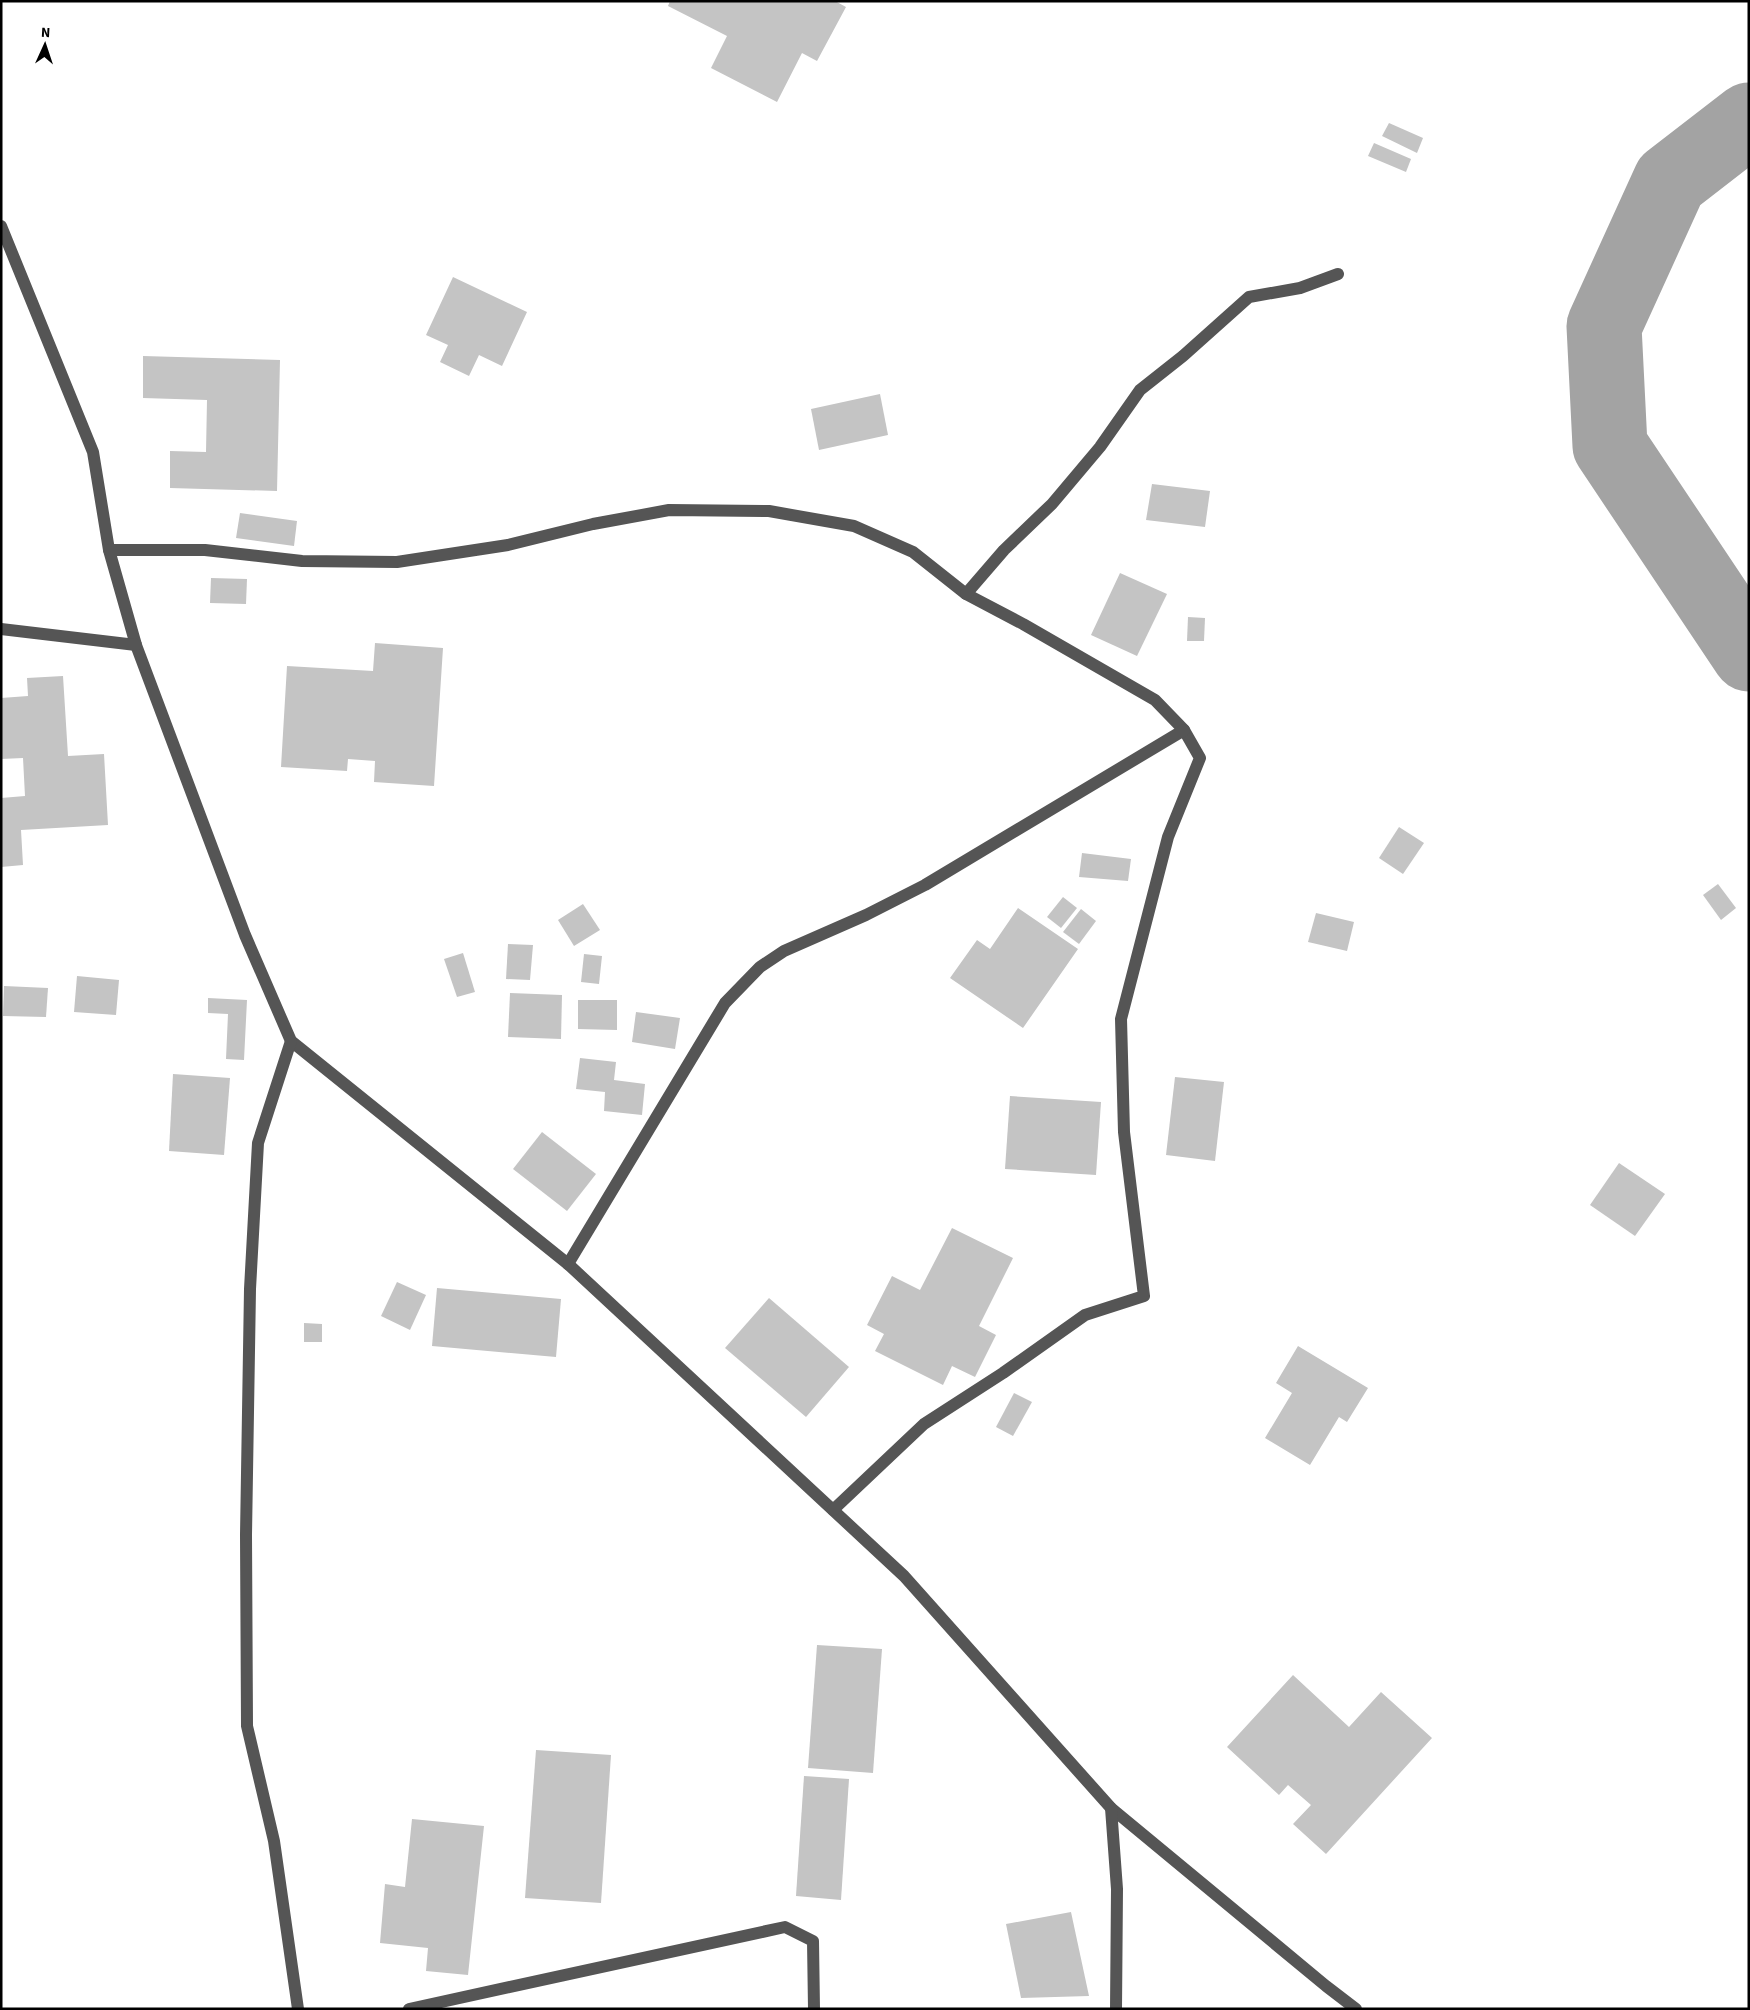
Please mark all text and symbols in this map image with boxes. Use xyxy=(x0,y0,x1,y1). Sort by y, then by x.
north arrow xyxy=(20,20,70,70)
text: N xyxy=(40,23,51,43)

